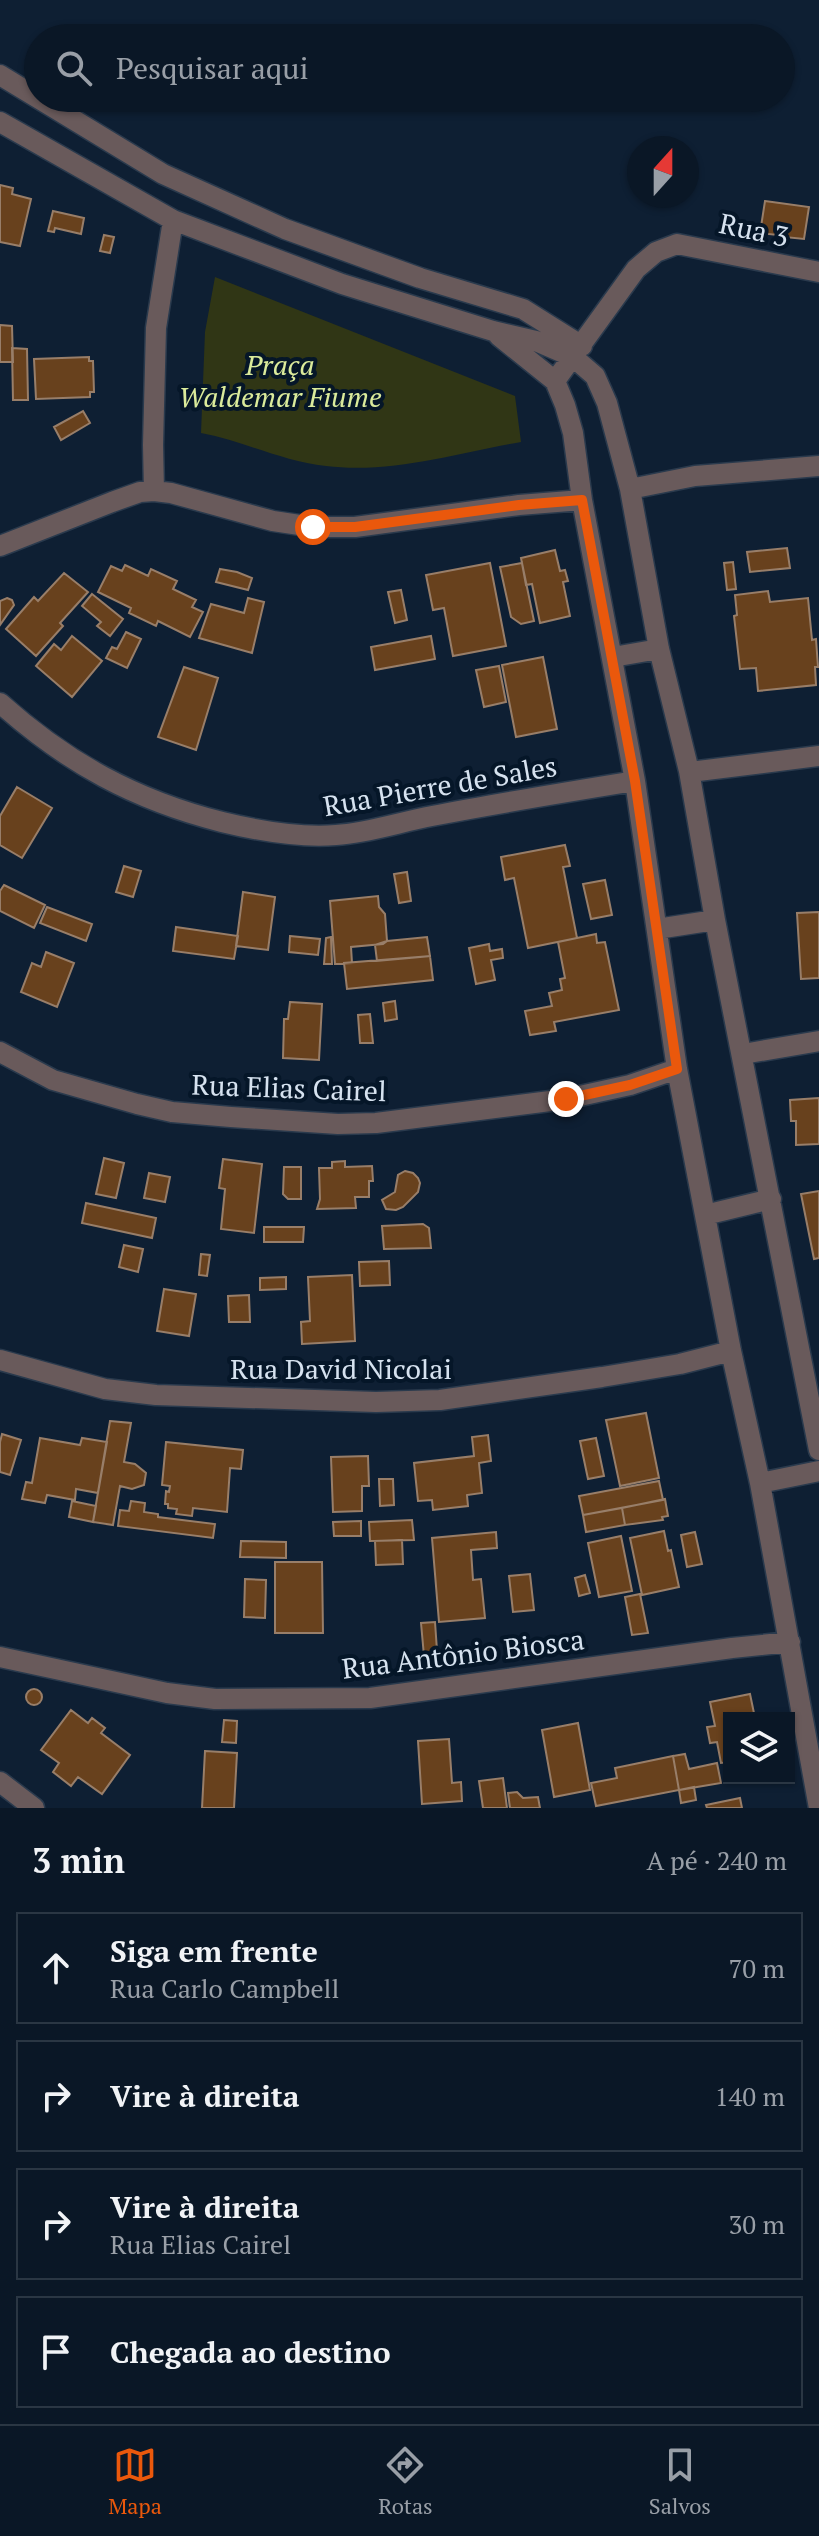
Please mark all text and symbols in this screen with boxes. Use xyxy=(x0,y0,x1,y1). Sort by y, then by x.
search box xyxy=(24,24,795,112)
icon: search xyxy=(52,46,96,90)
text: Pesquisar aqui xyxy=(116,48,309,88)
north arrow xyxy=(627,136,699,208)
street label: Rua 3 xyxy=(716,204,792,255)
park label: Praça Waldemar Fiume xyxy=(178,346,382,415)
route start xyxy=(295,509,331,545)
street label: Rua Pierre de Sales xyxy=(320,747,560,824)
street label: Rua Elias Cairel xyxy=(191,1066,387,1109)
route end xyxy=(548,1081,584,1117)
street label: Rua David Nicolai xyxy=(230,1350,452,1387)
street label: Rua Antônio Biosca xyxy=(340,1620,586,1687)
map controls xyxy=(723,1712,795,1784)
button: layers xyxy=(723,1712,795,1784)
text: 3 min xyxy=(32,1838,125,1883)
text: A pé · 240 m xyxy=(646,1843,787,1877)
text: Siga em frente xyxy=(110,1931,318,1971)
icon: ahead xyxy=(34,1946,78,1990)
text: 70 m xyxy=(729,1951,785,1985)
text: Rua Carlo Campbell xyxy=(110,1971,339,2005)
icon: right xyxy=(34,2074,78,2118)
text: Vire à direita xyxy=(110,2076,300,2116)
text: 140 m xyxy=(715,2079,785,2113)
text: Vire à direita xyxy=(110,2187,300,2227)
icon: right xyxy=(34,2202,78,2246)
text: 30 m xyxy=(729,2207,785,2241)
text: Rua Elias Cairel xyxy=(110,2227,291,2261)
icon: arrive xyxy=(34,2330,78,2374)
text: Chegada ao destino xyxy=(110,2332,391,2372)
tab: Mapa xyxy=(108,2443,162,2520)
tab: Rotas xyxy=(378,2443,433,2520)
tab: Salvos xyxy=(649,2443,711,2520)

